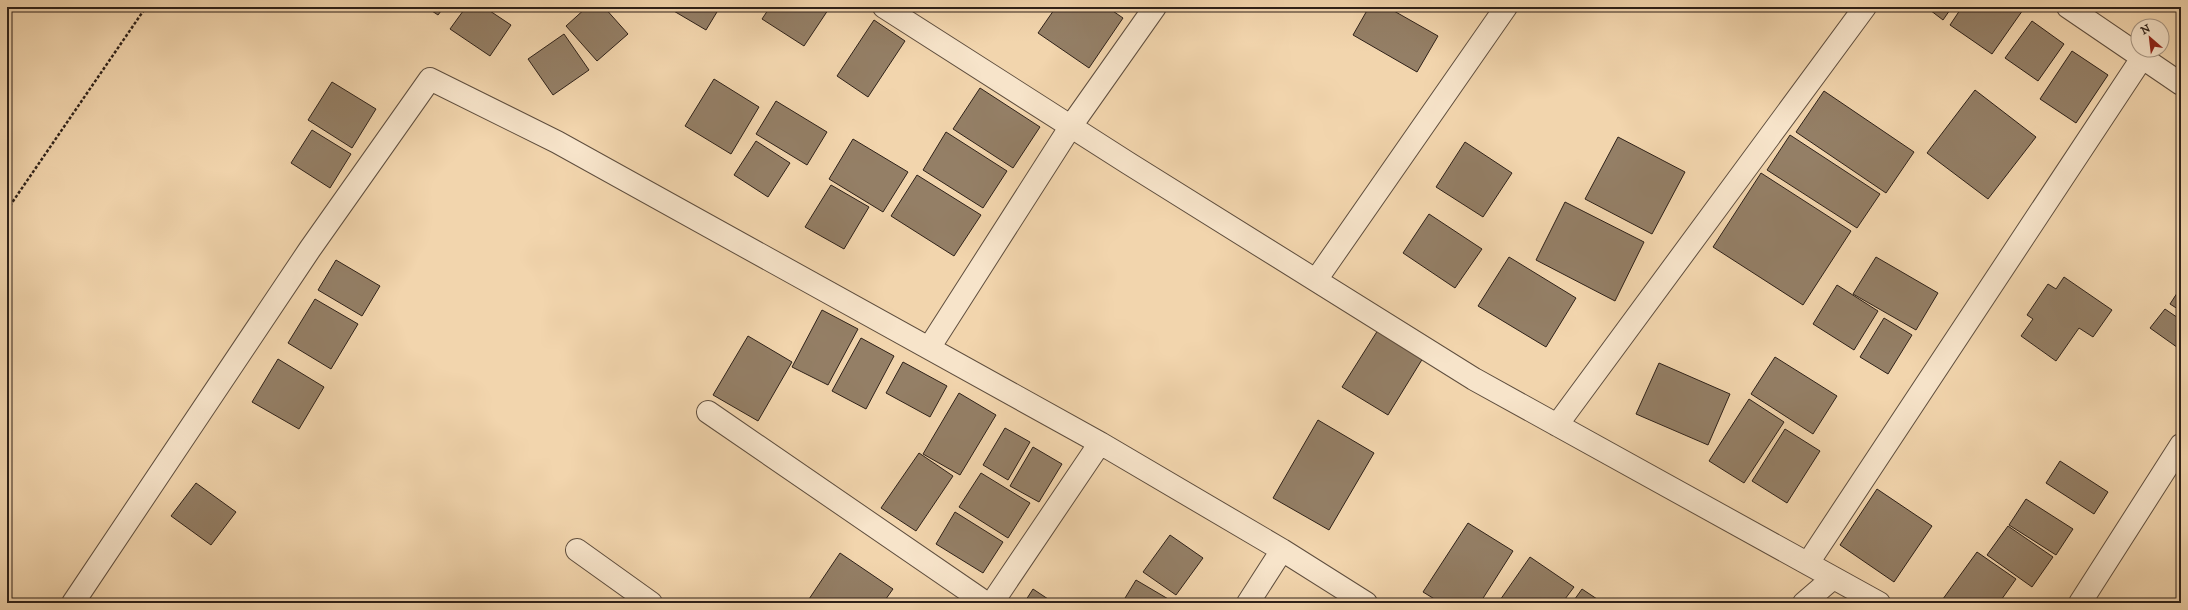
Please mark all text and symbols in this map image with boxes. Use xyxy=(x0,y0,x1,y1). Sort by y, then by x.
north arrow xyxy=(2130,18,2170,58)
text: N xyxy=(2139,22,2153,38)

